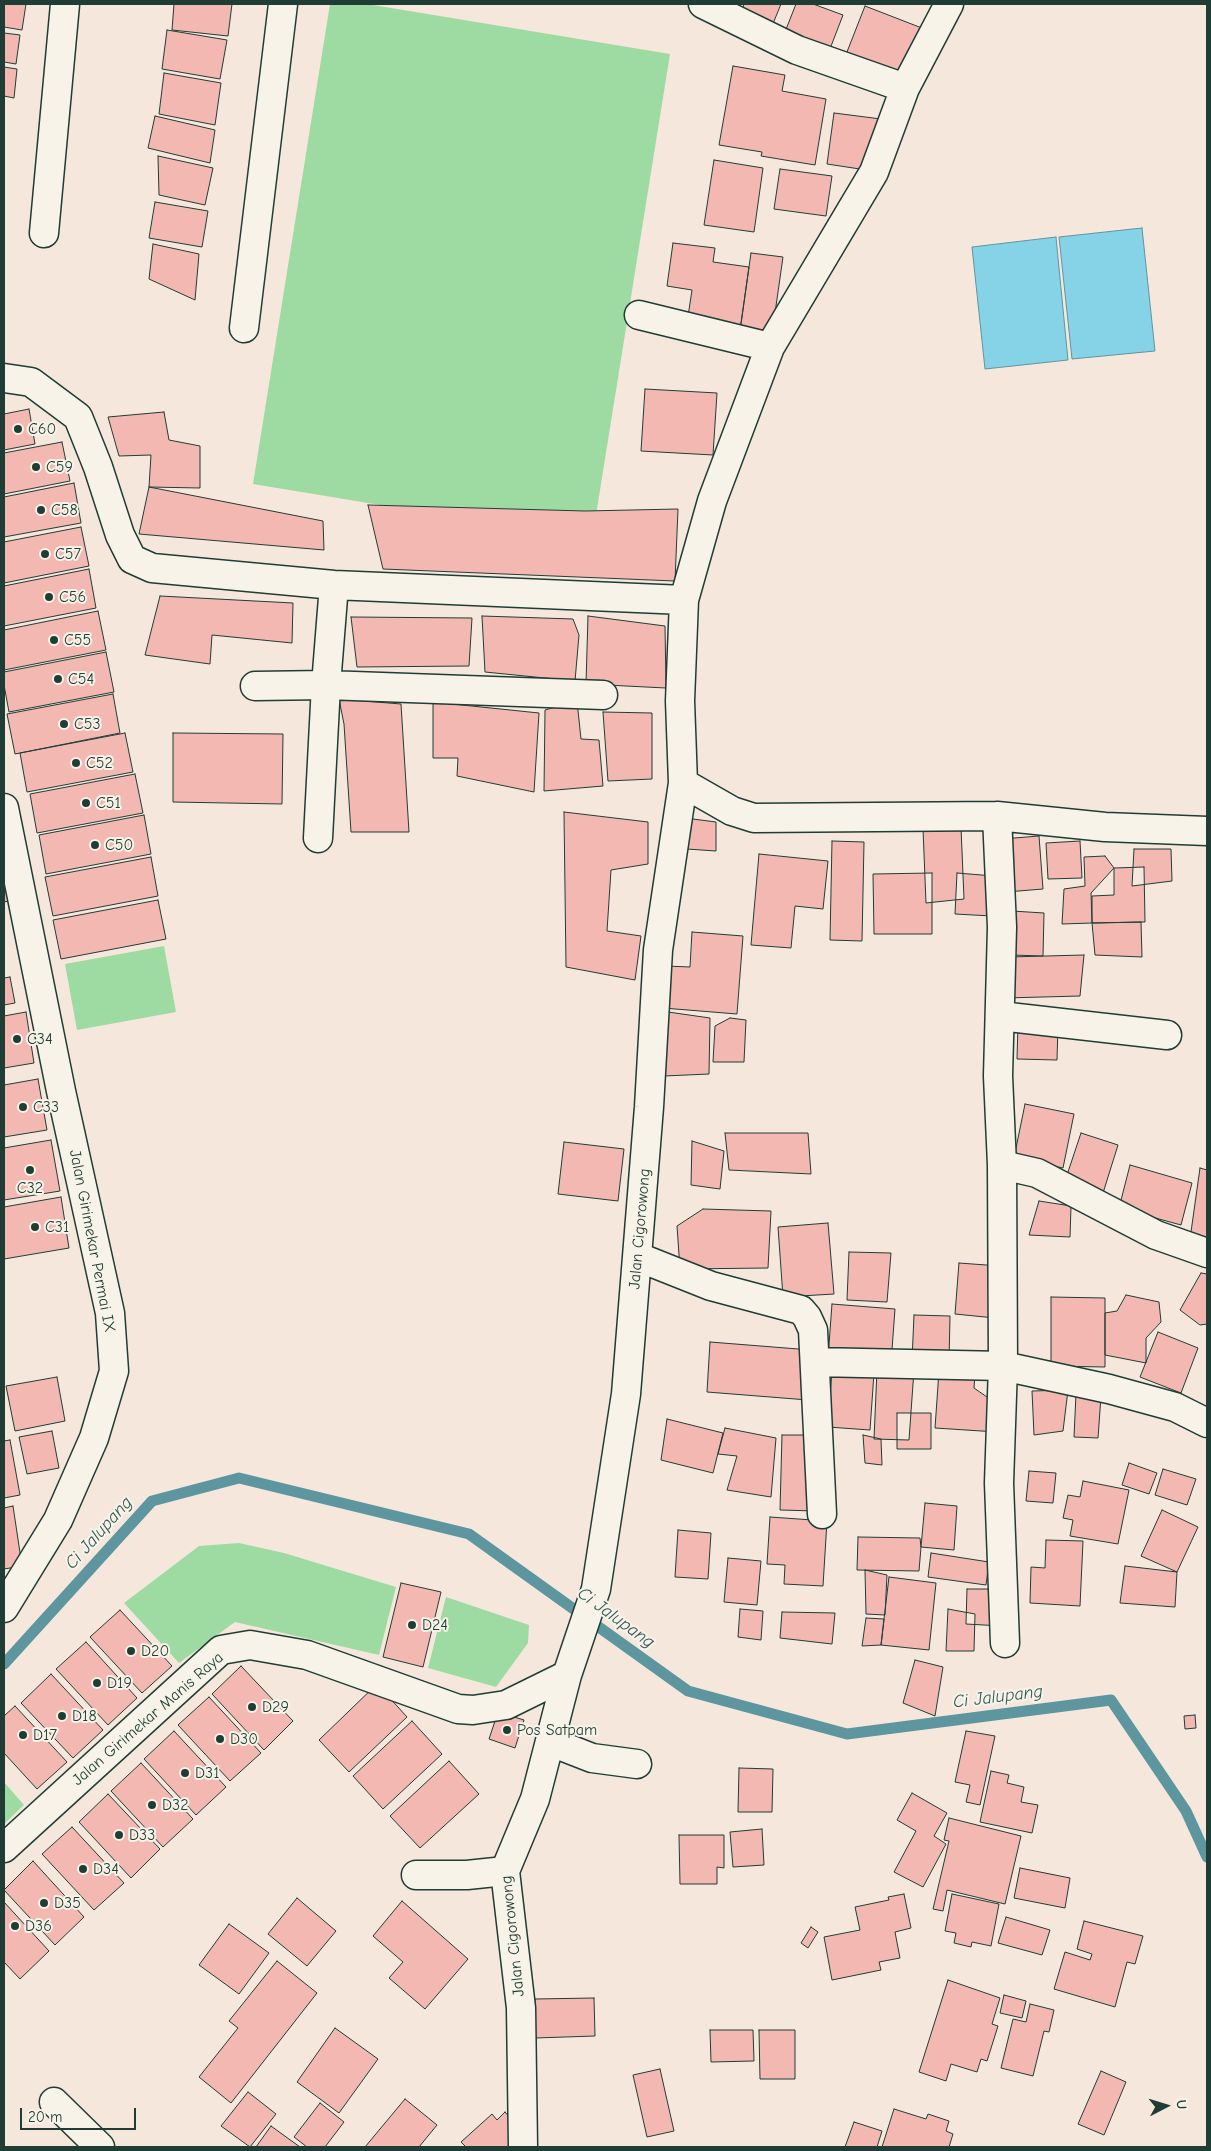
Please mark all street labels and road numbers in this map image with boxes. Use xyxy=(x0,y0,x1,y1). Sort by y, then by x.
street label: Jalan Girimekar Permai IX xyxy=(65,1148,119,1334)
street label: Jalan Cigorowong xyxy=(625,1168,655,1290)
street label: Jalan Girimekar Manis Raya xyxy=(68,1648,228,1790)
street label: Jalan Cigorowong xyxy=(497,1875,529,1997)

